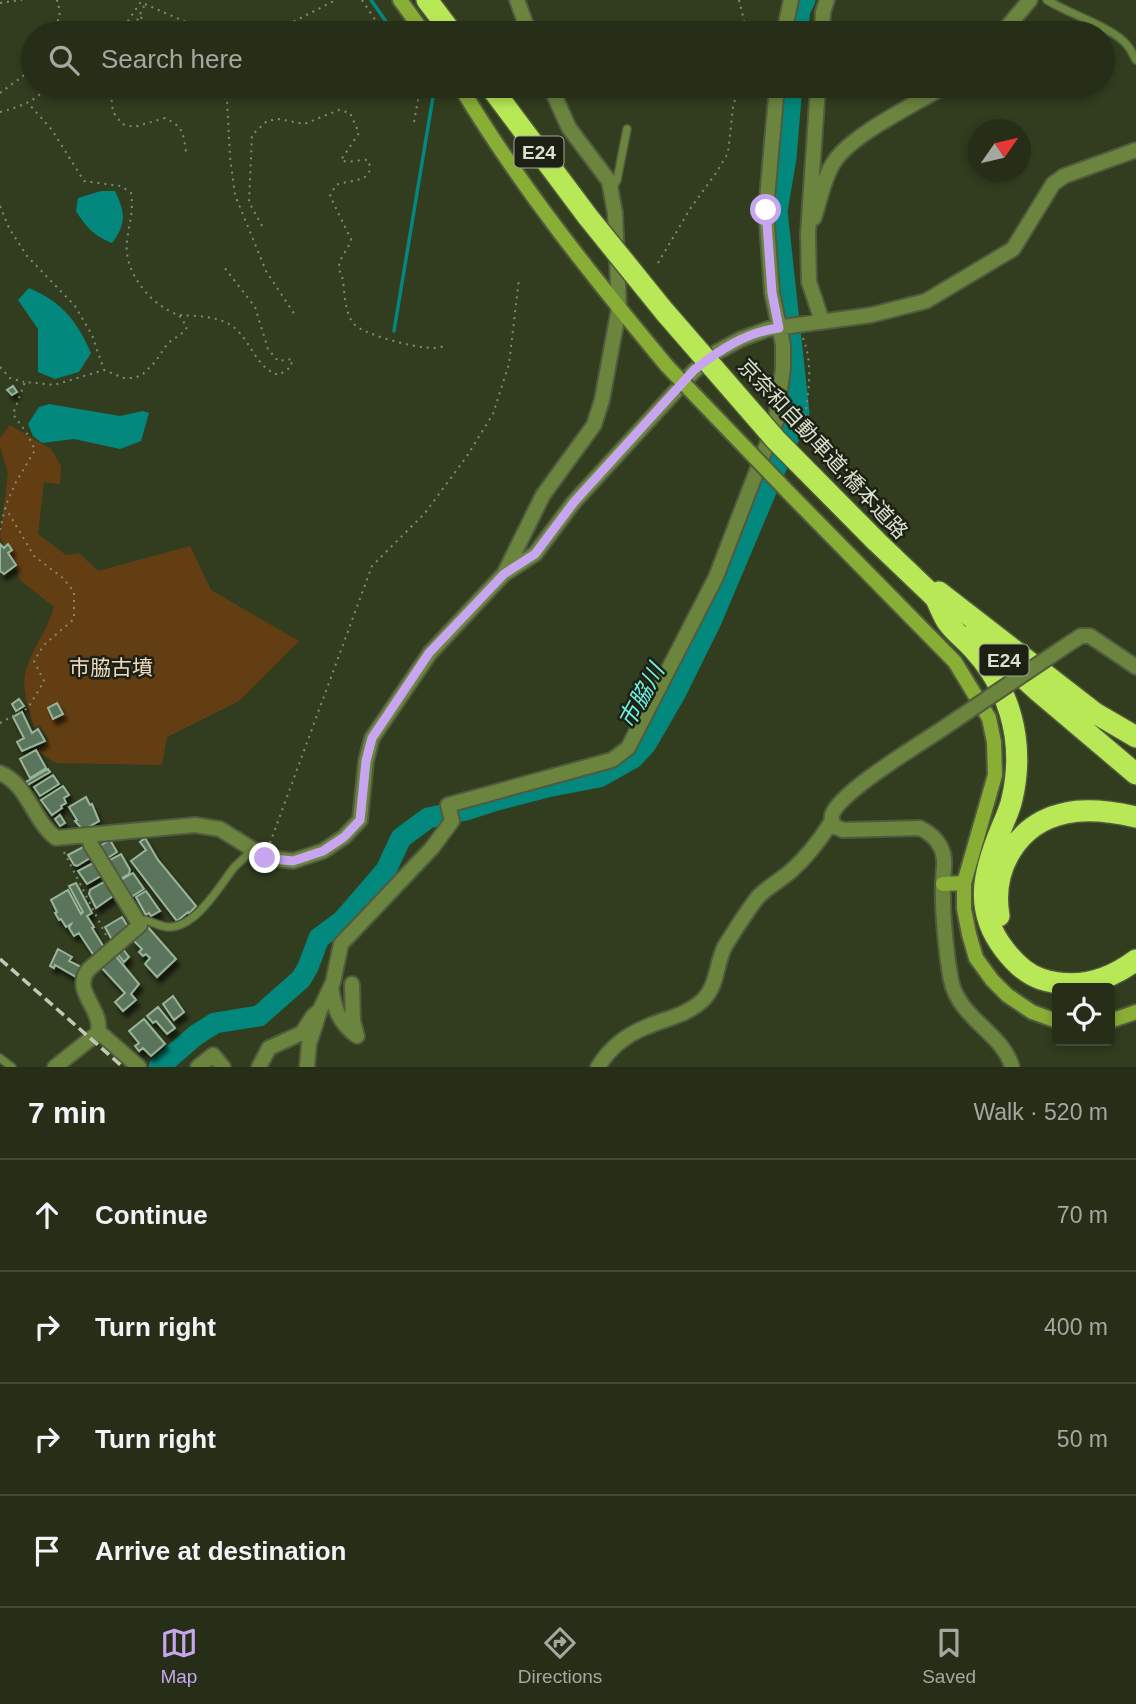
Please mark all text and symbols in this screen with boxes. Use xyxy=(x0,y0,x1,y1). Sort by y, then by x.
search box xyxy=(21,21,1115,98)
icon: search xyxy=(45,41,83,79)
text: Search here xyxy=(101,44,243,74)
north arrow xyxy=(968,119,1031,182)
road number: E24 xyxy=(514,136,564,168)
route start xyxy=(750,194,781,225)
street label: 京奈和自動車道;橋本道路 xyxy=(734,354,913,543)
road number: E24 xyxy=(979,645,1028,676)
park label: 市脇古墳 xyxy=(69,656,153,679)
water label: 市脇川 xyxy=(613,657,671,732)
route end xyxy=(249,842,280,873)
map controls xyxy=(1052,983,1115,1046)
button: locate xyxy=(1052,983,1115,1046)
text: 7 min xyxy=(28,1096,106,1129)
text: Walk · 520 m xyxy=(973,1099,1108,1125)
icon: ahead xyxy=(28,1196,66,1234)
text: Continue xyxy=(95,1200,208,1230)
text: 70 m xyxy=(1057,1202,1108,1228)
icon: right xyxy=(28,1308,66,1346)
text: Turn right xyxy=(95,1312,216,1342)
text: 400 m xyxy=(1044,1314,1108,1340)
icon: right xyxy=(28,1420,66,1458)
text: Turn right xyxy=(95,1424,216,1454)
text: 50 m xyxy=(1057,1426,1108,1452)
icon: arrive xyxy=(28,1532,66,1570)
text: Arrive at destination xyxy=(95,1536,346,1566)
tab: Map xyxy=(160,1624,198,1688)
tab: Directions xyxy=(518,1624,602,1688)
tab: Saved xyxy=(922,1624,976,1688)

